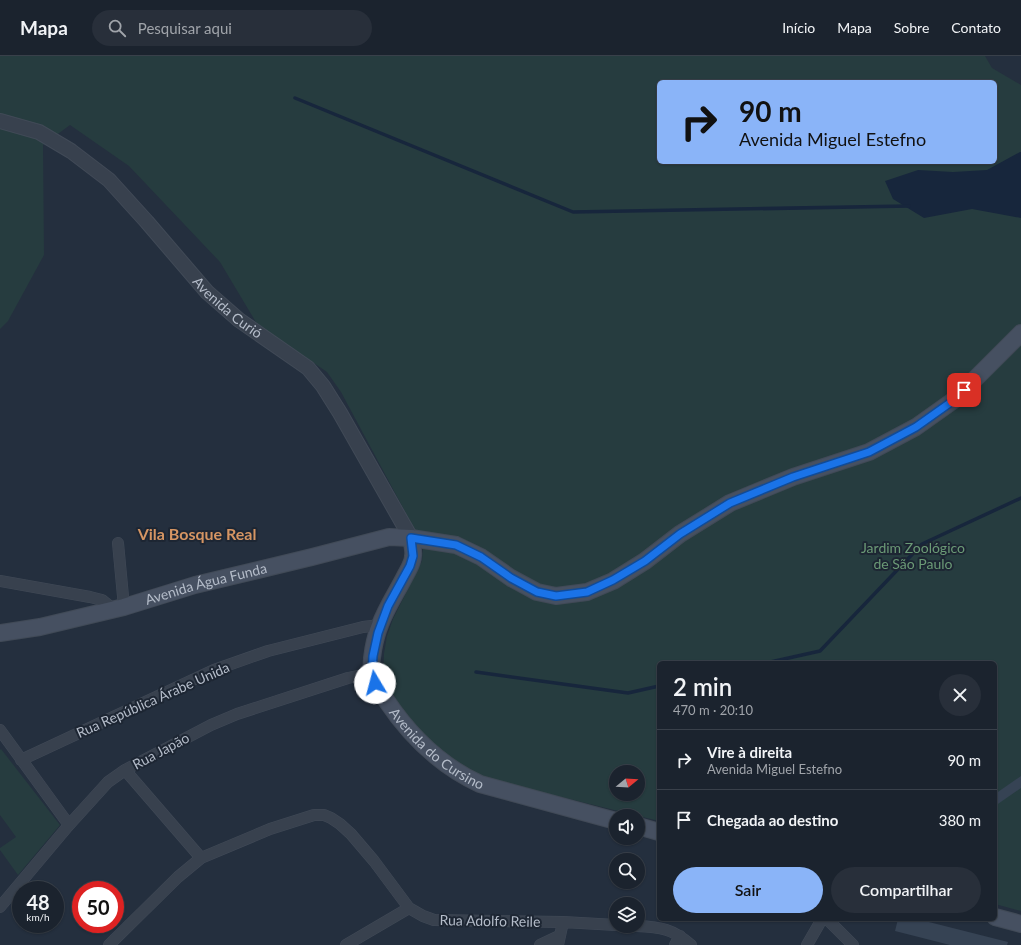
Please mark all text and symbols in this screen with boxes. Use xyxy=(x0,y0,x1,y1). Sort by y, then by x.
search box xyxy=(92,10,372,46)
text: Mapa xyxy=(20,16,68,39)
icon: search xyxy=(106,17,128,39)
text: Pesquisar aqui xyxy=(138,19,232,37)
text: Início xyxy=(782,19,815,36)
text: Mapa xyxy=(837,19,872,36)
text: Sobre xyxy=(894,19,929,36)
text: Contato xyxy=(951,19,1001,36)
text: 90 m xyxy=(739,94,802,128)
icon: right xyxy=(673,96,725,148)
text: Avenida Miguel Estefno xyxy=(739,128,926,150)
street label: Avenida Curió xyxy=(189,273,266,342)
pin xyxy=(947,373,981,407)
icon: arrive xyxy=(953,379,975,401)
district label: Vila Bosque Real xyxy=(137,524,256,543)
park label: Jardim Zoológico de São Paulo xyxy=(861,539,965,572)
street label: Avenida Água Funda xyxy=(143,559,268,608)
street label: Rua República Árabe Unida xyxy=(74,658,232,741)
position arrow xyxy=(354,662,396,704)
text: 2 min xyxy=(673,672,732,701)
button: close xyxy=(939,674,981,716)
text: 470 m · 20:10 xyxy=(673,702,753,718)
street label: Avenida do Cursino xyxy=(386,704,487,793)
street label: Rua Japão xyxy=(130,729,192,773)
text: Vire à direita xyxy=(707,743,792,761)
icon: right xyxy=(673,749,695,771)
text: 90 m xyxy=(947,751,981,769)
text: Avenida Miguel Estefno xyxy=(707,761,842,777)
north arrow xyxy=(609,765,645,801)
map controls xyxy=(609,765,645,933)
button: sound xyxy=(609,809,645,845)
icon: arrive xyxy=(673,809,695,831)
text: Chegada ao destino xyxy=(707,811,838,829)
text: 380 m xyxy=(939,811,981,829)
button: search xyxy=(609,853,645,889)
button: Sair xyxy=(673,867,823,913)
button: Compartilhar xyxy=(831,867,981,913)
speed limit sign: 50 xyxy=(72,881,124,933)
text: 48 xyxy=(26,890,50,914)
button: layers xyxy=(609,897,645,933)
text: km/h xyxy=(26,911,50,923)
street label: Rua Adolfo Reile xyxy=(440,911,541,930)

